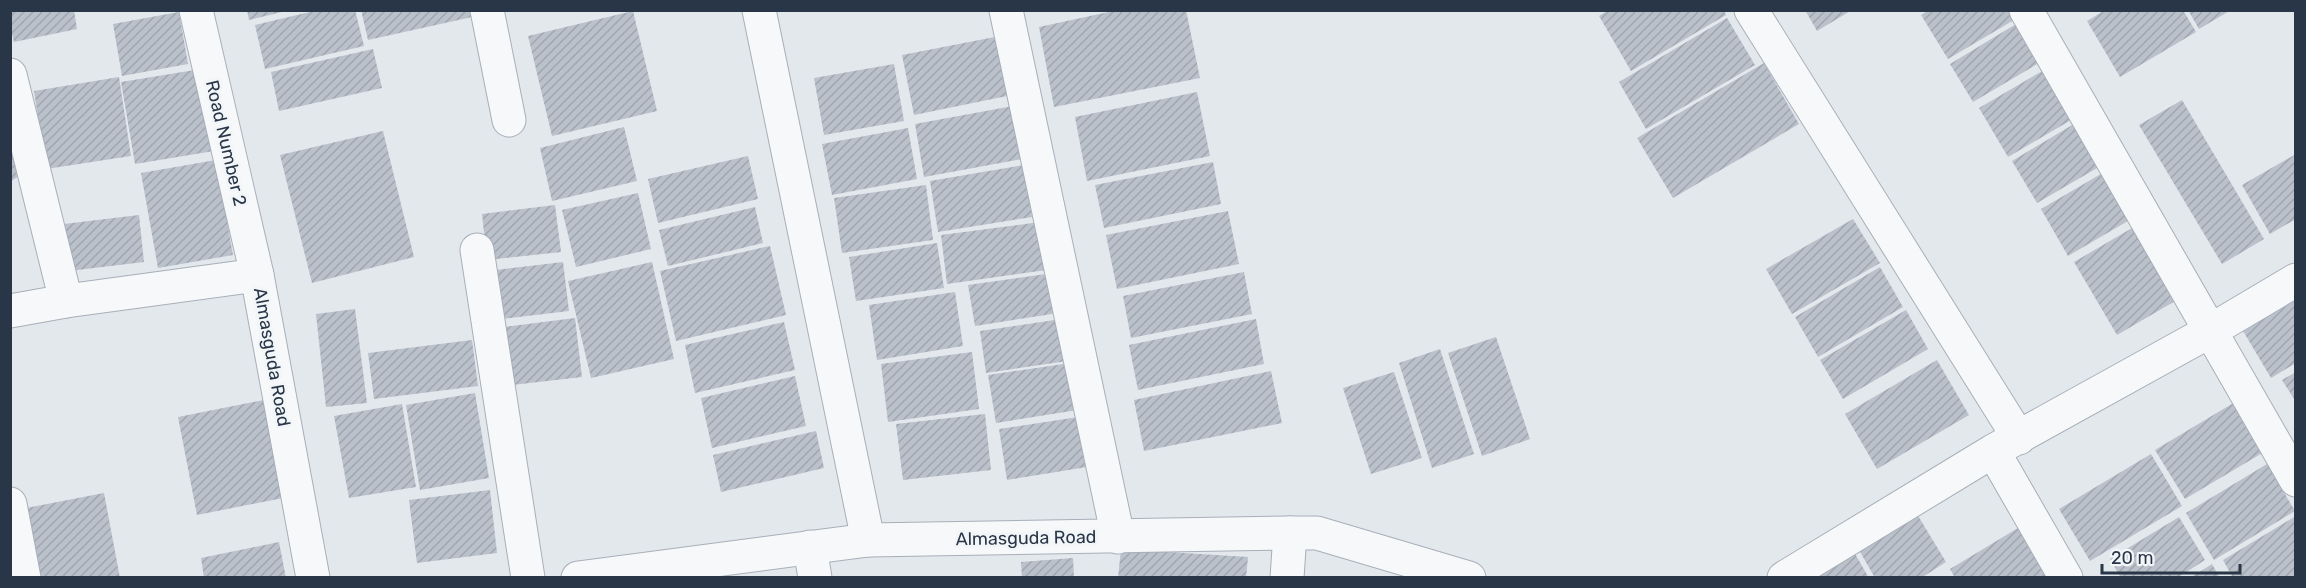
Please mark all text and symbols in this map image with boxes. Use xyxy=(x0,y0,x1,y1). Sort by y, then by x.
street label: Road Number 2 xyxy=(201,78,251,208)
street label: Almasguda Road xyxy=(249,286,295,428)
street label: Almasguda Road xyxy=(955,526,1097,550)
scale bar xyxy=(2102,537,2240,575)
text: 20 m xyxy=(2111,547,2153,569)

